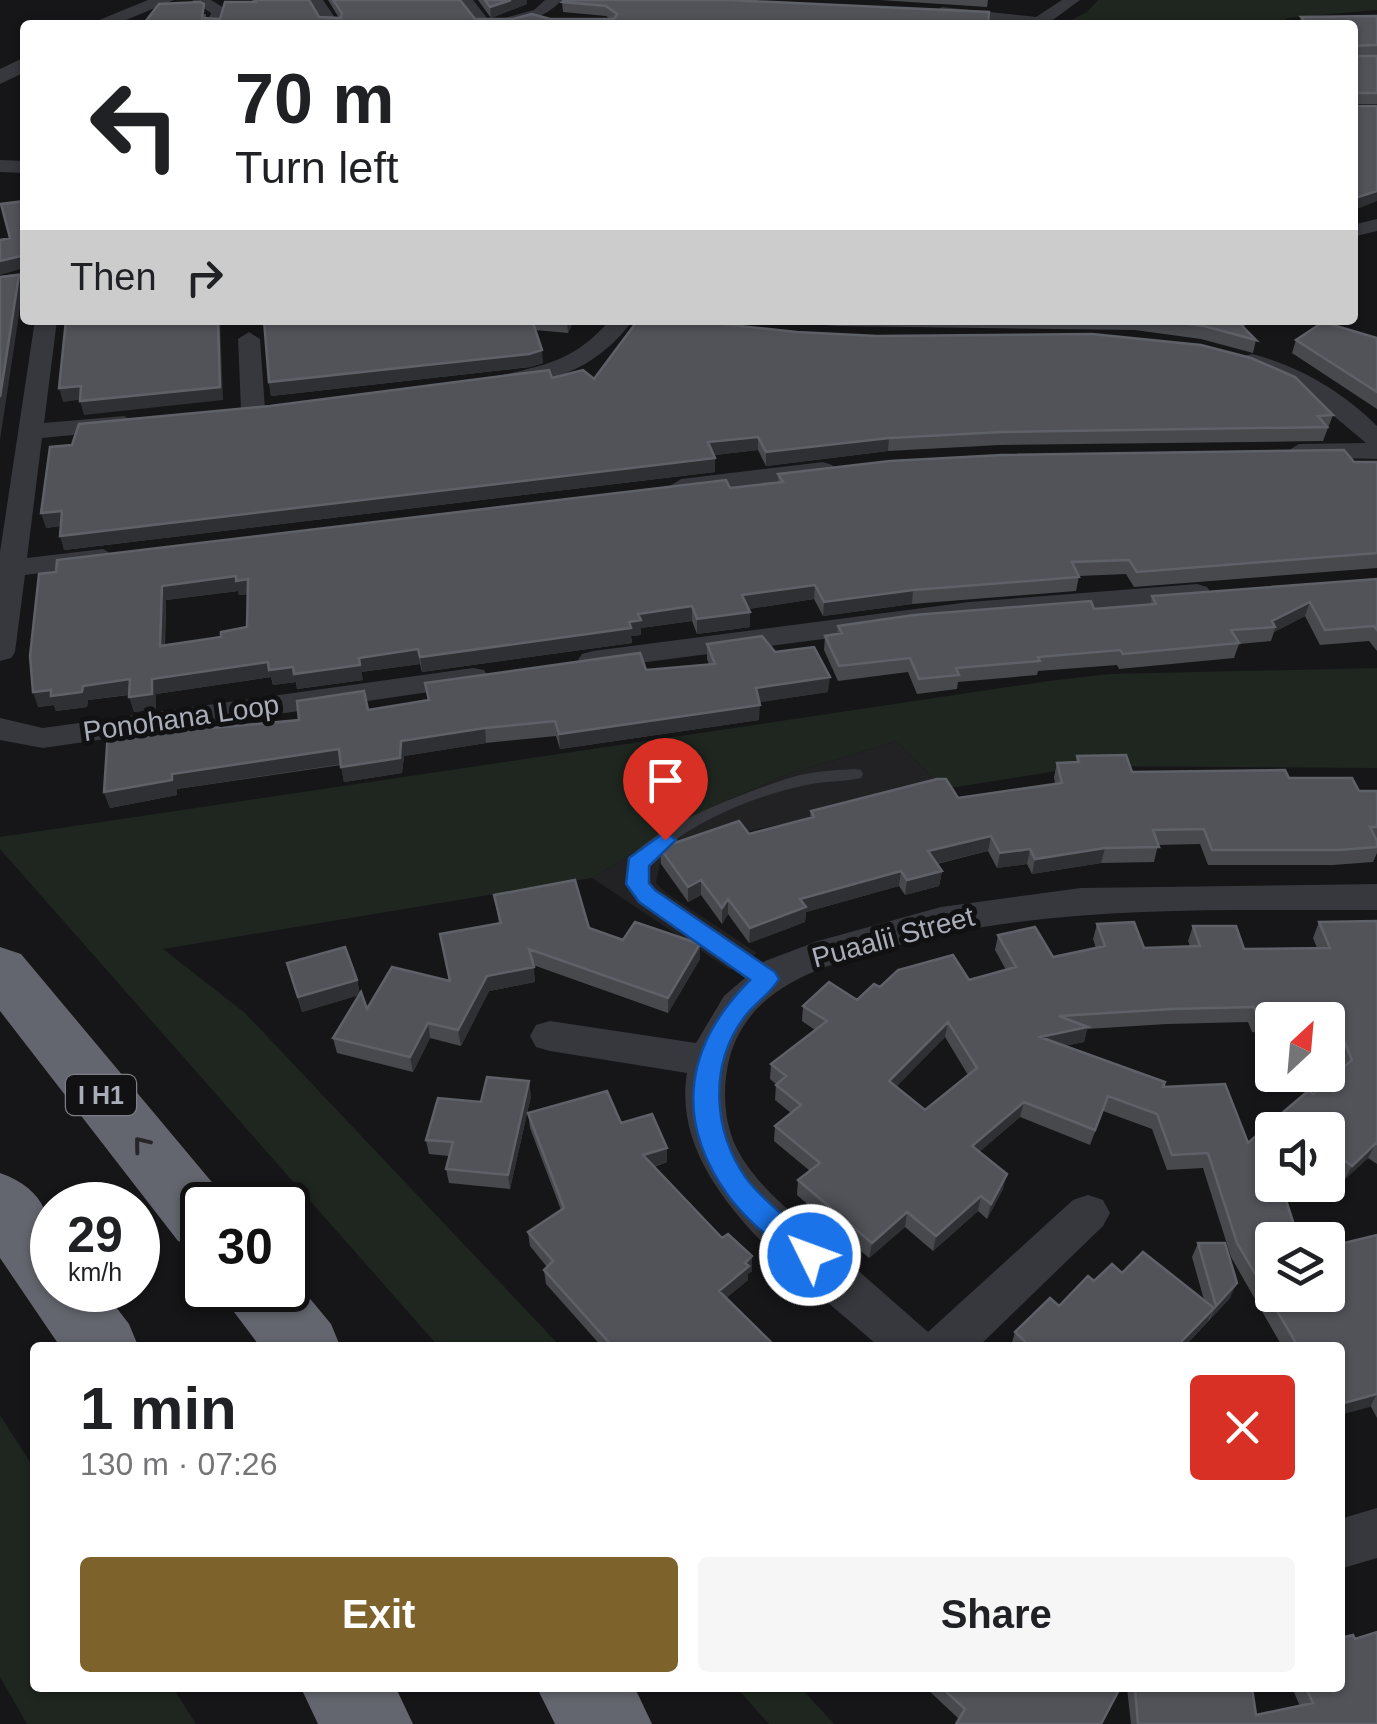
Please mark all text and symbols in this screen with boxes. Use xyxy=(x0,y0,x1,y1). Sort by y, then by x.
icon: left xyxy=(70,60,200,190)
text: 70 m xyxy=(235,60,395,138)
text: Turn left xyxy=(235,142,398,193)
icon: right xyxy=(177,250,232,305)
text: Then xyxy=(70,256,157,298)
street label: Ponohana Loop xyxy=(81,689,281,747)
pin xyxy=(623,738,708,841)
icon: arrive xyxy=(638,753,693,808)
street label: Puaalii Street xyxy=(809,900,978,974)
north arrow xyxy=(1255,1002,1345,1092)
map controls xyxy=(1255,1002,1345,1312)
road number: I H1 xyxy=(66,1075,136,1115)
button: sound xyxy=(1255,1112,1345,1202)
one-way arrow xyxy=(135,1138,153,1156)
speed limit sign: 30 xyxy=(180,1182,310,1312)
position arrow xyxy=(758,1203,862,1307)
text: 29 xyxy=(67,1207,123,1263)
button: layers xyxy=(1255,1222,1345,1312)
text: km/h xyxy=(68,1258,122,1286)
text: 1 min xyxy=(80,1375,237,1442)
button: close xyxy=(1190,1375,1295,1480)
text: 130 m · 07:26 xyxy=(80,1446,277,1482)
button: Exit xyxy=(80,1557,678,1672)
button: Share xyxy=(698,1557,1295,1672)

